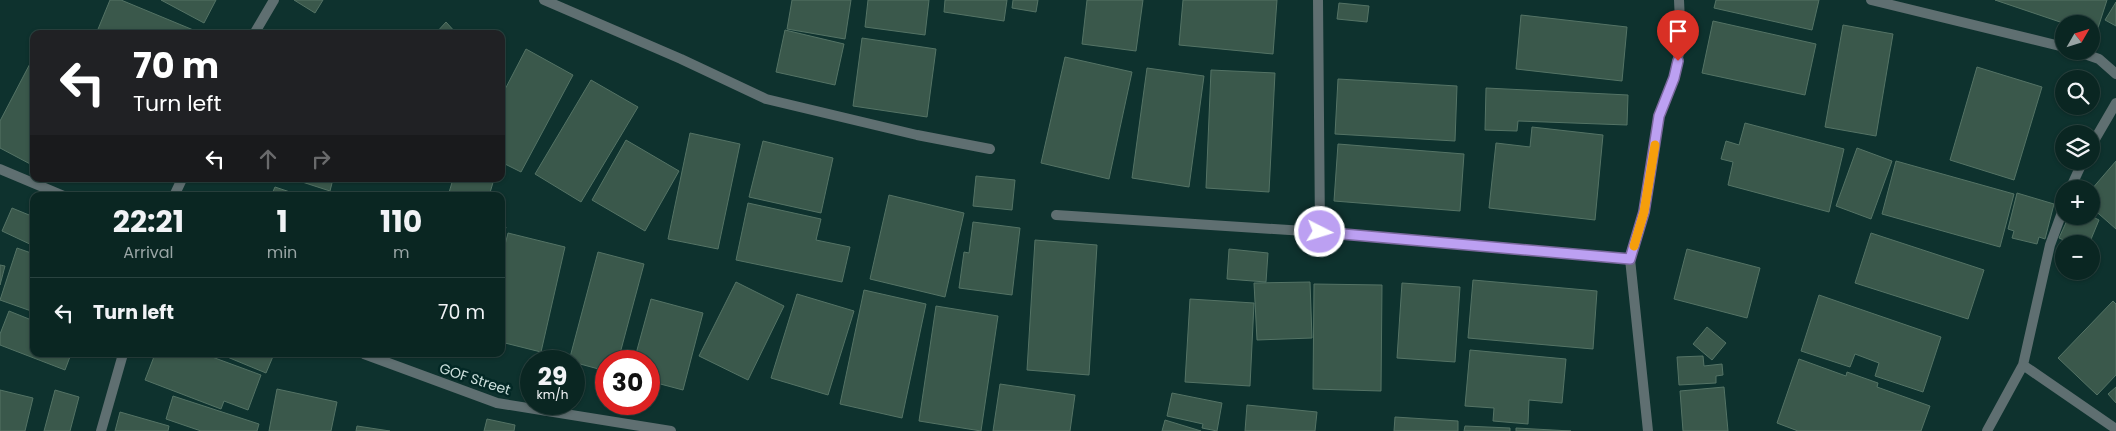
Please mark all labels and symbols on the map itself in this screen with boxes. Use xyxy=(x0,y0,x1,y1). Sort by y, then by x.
pin xyxy=(1657,10,1699,61)
north arrow xyxy=(2055,15,2100,60)
position arrow xyxy=(1293,205,1345,257)
speed limit sign: 30 xyxy=(595,350,660,415)
street label: GOF Street xyxy=(437,358,513,400)

